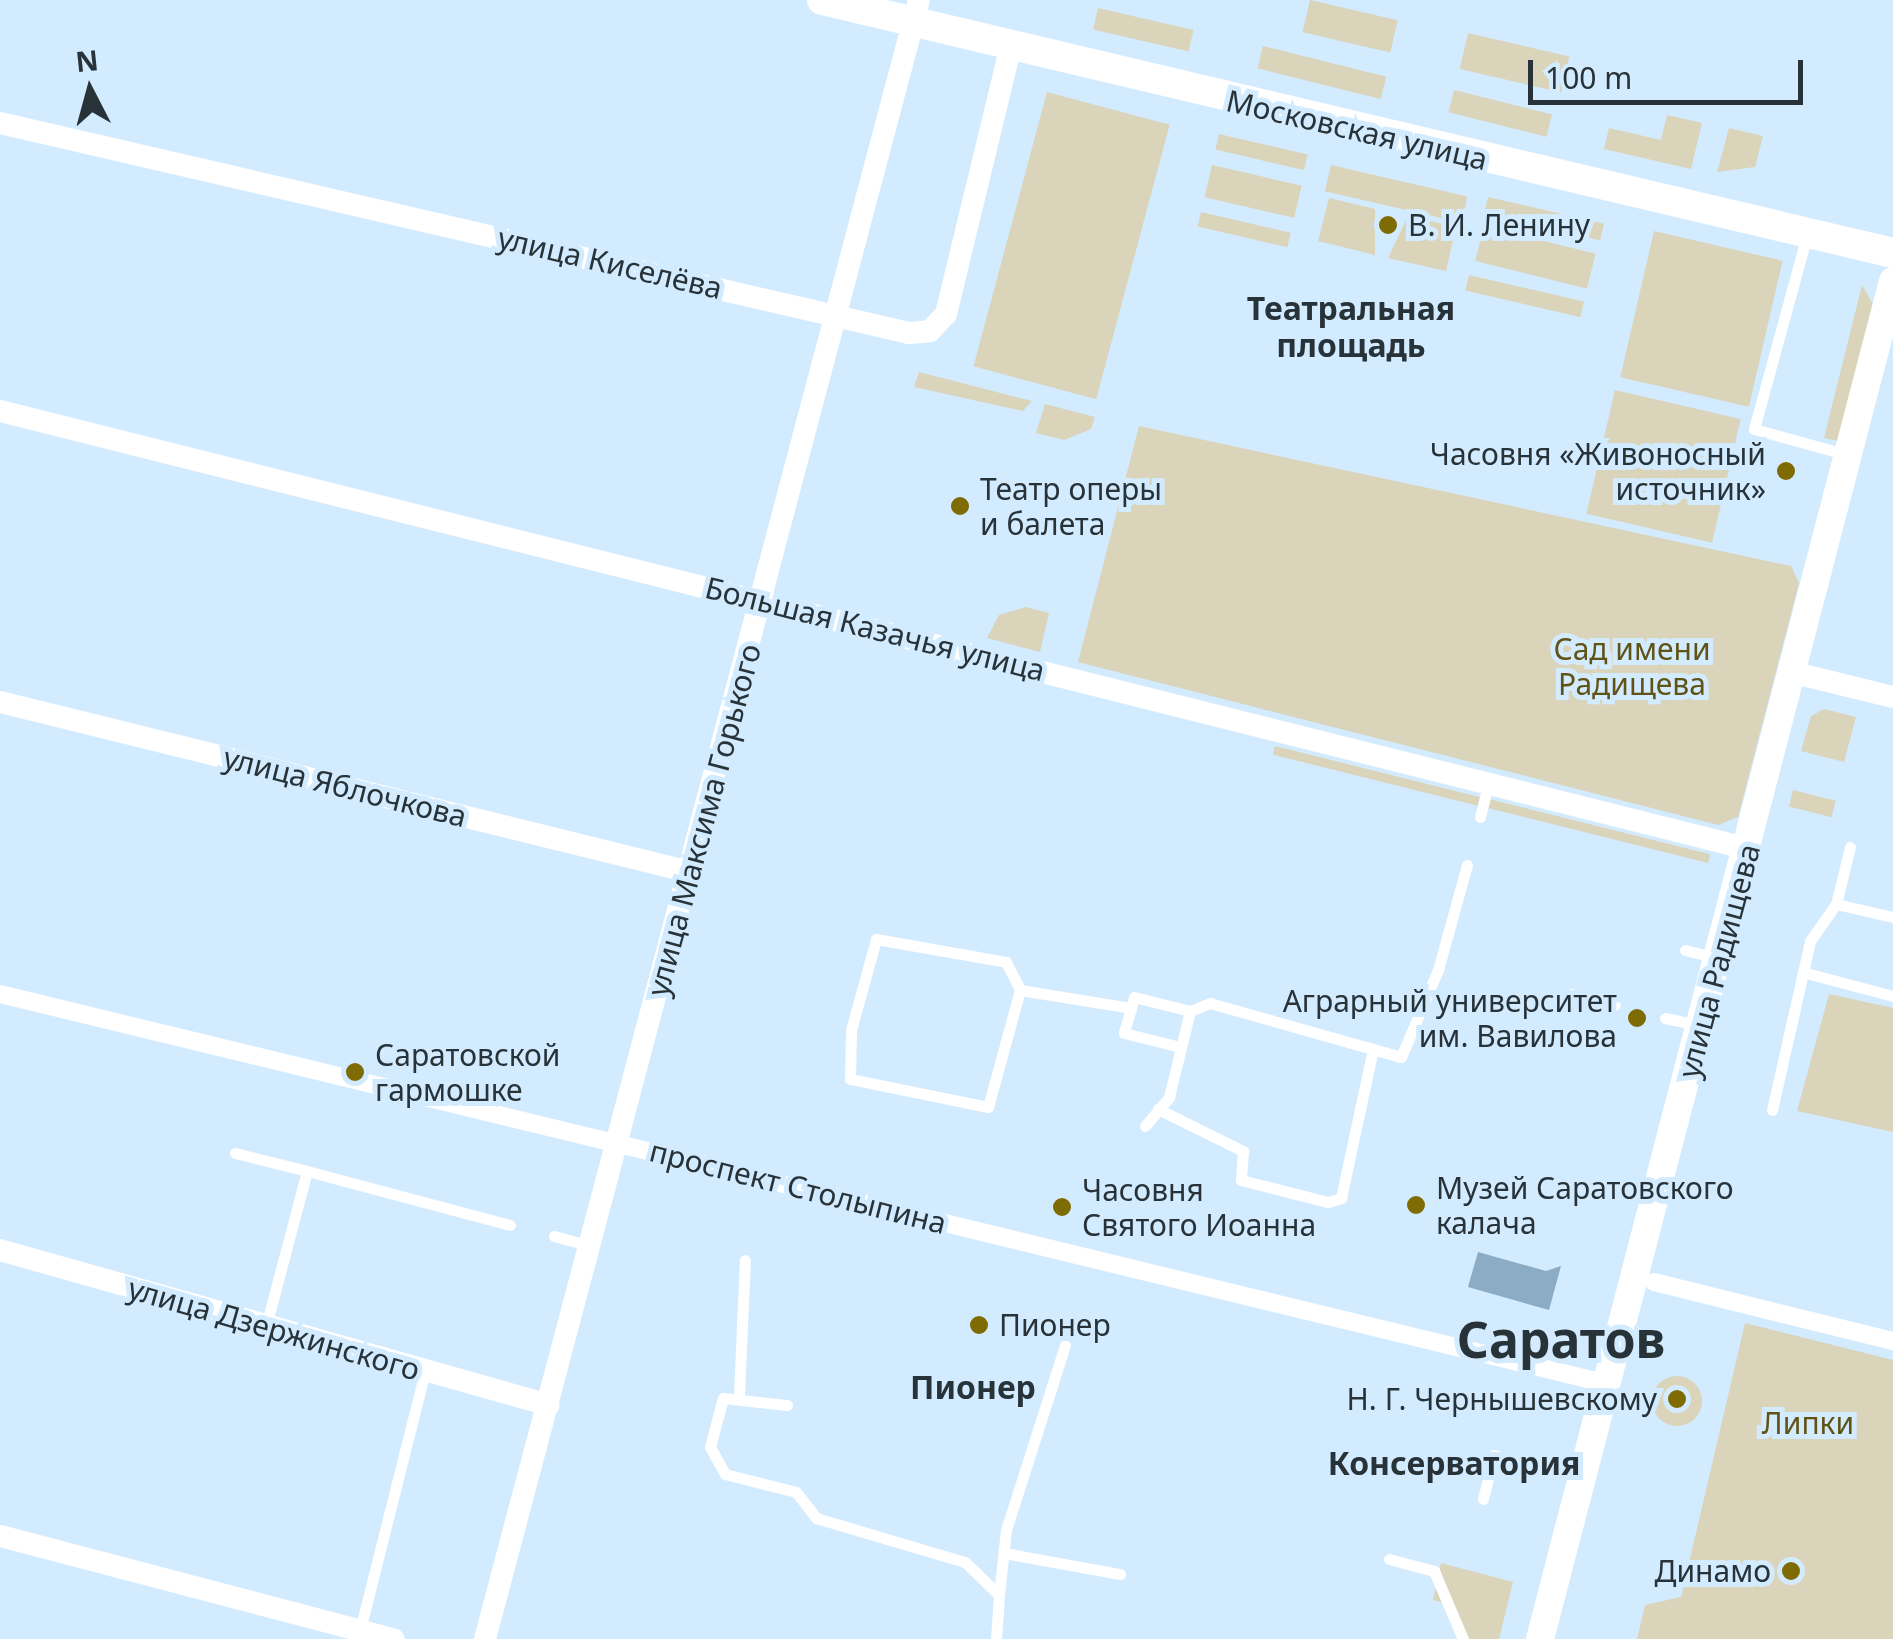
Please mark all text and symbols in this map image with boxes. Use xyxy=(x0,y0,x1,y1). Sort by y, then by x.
north arrow xyxy=(40,40,140,140)
text: N xyxy=(74,40,100,80)
scale bar xyxy=(1533,40,1808,102)
text: 100 m xyxy=(1545,57,1632,98)
street label: Московская улица xyxy=(1223,82,1491,178)
place label: В. И. Ленину xyxy=(1408,207,1590,243)
marker: В. И. Ленину xyxy=(1377,214,1399,236)
street label: улица Киселёва xyxy=(494,220,726,306)
district label: Театральная площадь xyxy=(1247,290,1455,365)
place label: Часовня «Живоносный источник» xyxy=(1430,436,1766,506)
marker: Часовня «Живоносный источник» xyxy=(1775,460,1797,482)
place label: Театр оперы и балета xyxy=(980,471,1162,542)
marker: Театр оперы и балета xyxy=(949,495,971,517)
street label: Большая Казачья улица xyxy=(701,569,1049,689)
park label: Сад имени Радищева xyxy=(1553,631,1711,702)
street label: улица Максима Горького xyxy=(640,640,768,1000)
street label: улица Яблочкова xyxy=(220,739,470,835)
street label: улица Радищева xyxy=(1670,840,1768,1082)
place label: Аграрный университет им. Вавилова xyxy=(1283,983,1617,1054)
marker: Аграрный университет им. Вавилова xyxy=(1626,1007,1648,1029)
place label: Саратовской гармошке xyxy=(375,1037,560,1108)
marker: Саратовской гармошке xyxy=(344,1061,366,1083)
street label: проспект Столыпина xyxy=(646,1133,950,1241)
place label: Музей Саратовского калача xyxy=(1436,1170,1734,1240)
place label: Часовня Святого Иоанна xyxy=(1082,1172,1316,1242)
marker: Музей Саратовского калача xyxy=(1405,1194,1427,1216)
marker: Часовня Святого Иоанна xyxy=(1051,1196,1073,1218)
street label: улица Дзержинского xyxy=(124,1270,424,1388)
place label: Пионер xyxy=(999,1307,1111,1343)
district label: Саратов xyxy=(1457,1310,1665,1370)
marker: Пионер xyxy=(968,1314,990,1336)
district label: Пионер xyxy=(910,1368,1036,1406)
place label: Н. Г. Чернышевскому xyxy=(1347,1381,1657,1417)
marker: Н. Г. Чернышевскому xyxy=(1666,1388,1688,1410)
park label: Липки xyxy=(1762,1405,1854,1441)
district label: Консерватория xyxy=(1328,1444,1580,1482)
place label: Динамо xyxy=(1655,1553,1771,1589)
marker: Динамо xyxy=(1780,1560,1802,1582)

